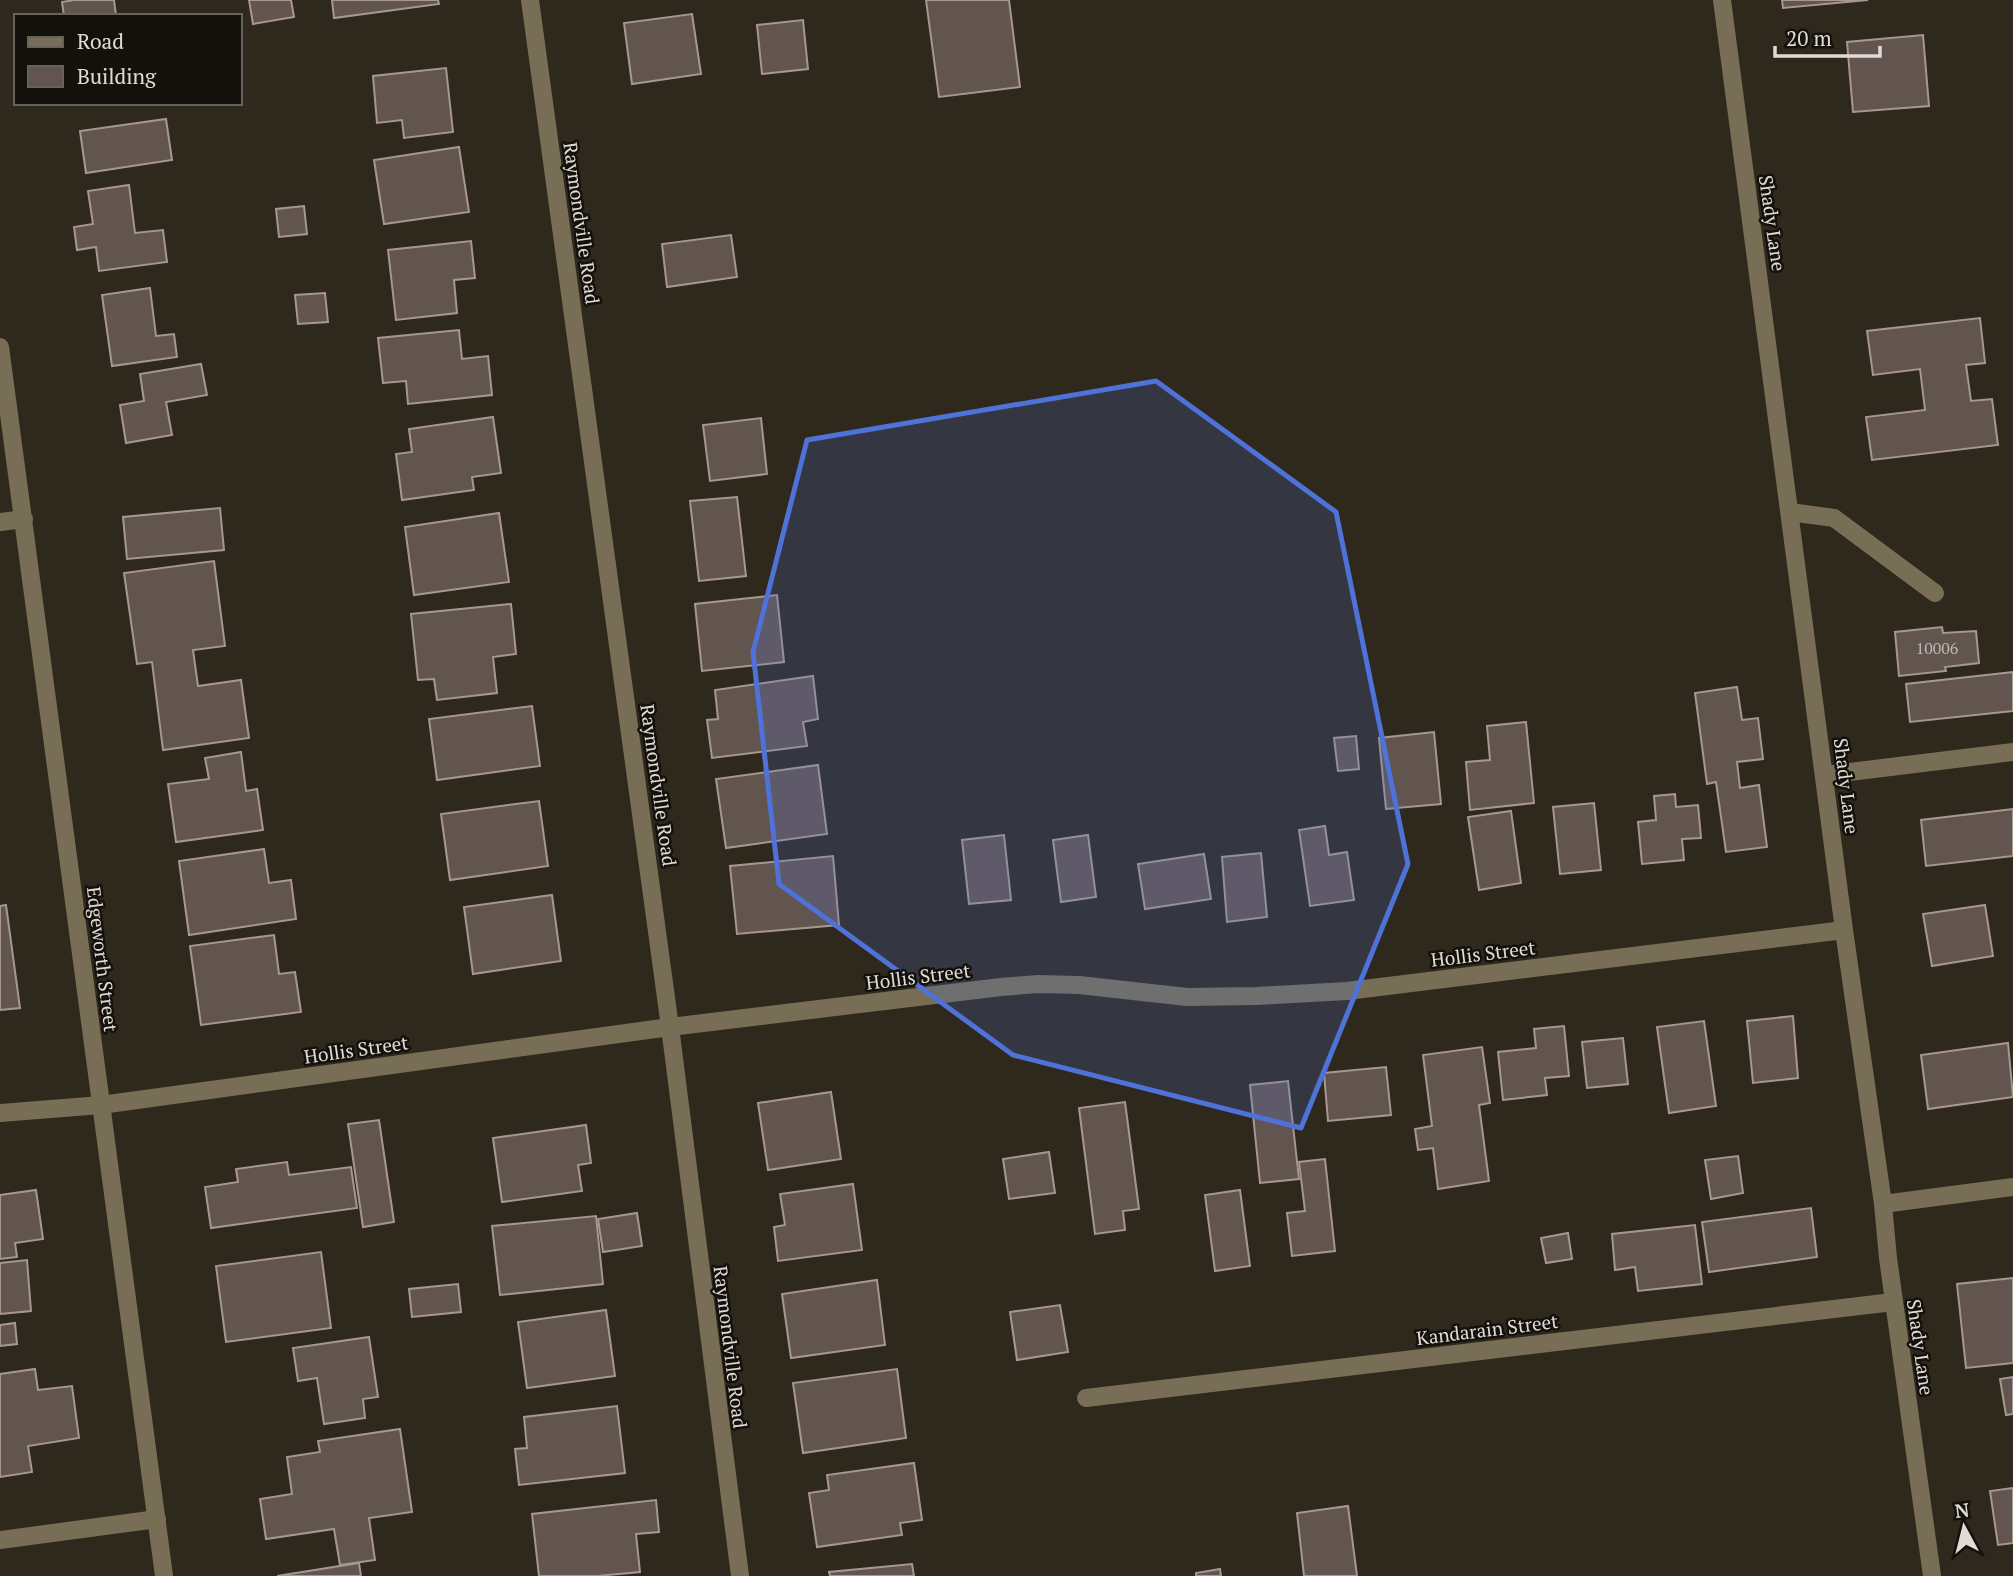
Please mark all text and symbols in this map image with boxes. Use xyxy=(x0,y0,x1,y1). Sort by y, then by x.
legend xyxy=(14,14,242,105)
scale bar xyxy=(1775,14,1880,58)
text: 20 m xyxy=(1786,24,1832,52)
text: Road xyxy=(77,27,124,55)
text: Building xyxy=(77,62,157,90)
street label: Raymondville Road xyxy=(558,140,606,306)
street label: Shady Lane xyxy=(1754,173,1792,273)
house number: 10006 xyxy=(1916,637,1959,659)
street label: Raymondville Road xyxy=(635,702,683,868)
street label: Shady Lane xyxy=(1829,737,1865,835)
street label: Edgeworth Street xyxy=(82,885,124,1033)
street label: Hollis Street xyxy=(1429,934,1537,972)
street label: Hollis Street xyxy=(864,957,972,995)
street label: Hollis Street xyxy=(302,1029,410,1069)
street label: Raymondville Road xyxy=(709,1264,753,1430)
street label: Shady Lane xyxy=(1902,1297,1940,1397)
street label: Kandarain Street xyxy=(1415,1308,1559,1350)
north arrow xyxy=(1929,1492,1999,1562)
text: N xyxy=(1953,1496,1971,1523)

